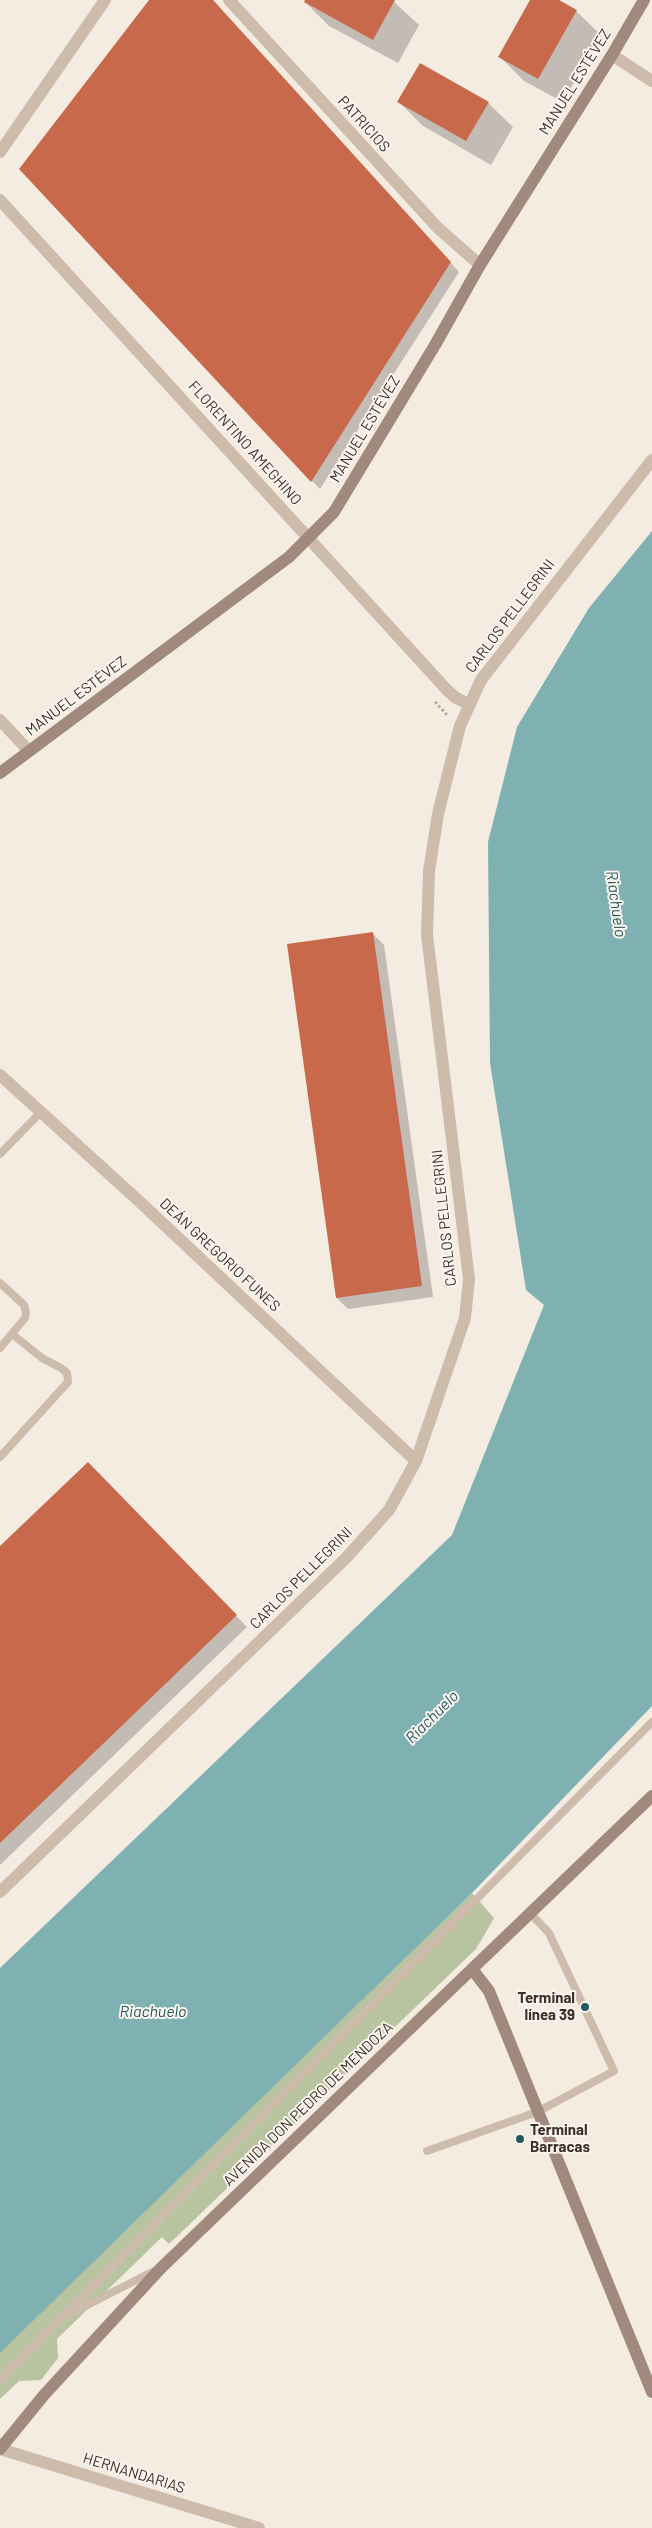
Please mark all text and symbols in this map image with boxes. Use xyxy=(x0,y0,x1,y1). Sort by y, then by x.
street label: MANUEL ESTÉVEZ xyxy=(535,26,615,138)
street label: PATRICIOS xyxy=(334,92,394,156)
street label: MANUEL ESTÉVEZ xyxy=(326,372,404,486)
street label: FLORENTINO AMEGHINO xyxy=(184,377,306,509)
street label: CARLOS PELLEGRINI xyxy=(461,556,559,676)
street label: MANUEL ESTÉVEZ xyxy=(22,652,130,740)
water label: Riachuelo xyxy=(602,869,630,939)
street label: CARLOS PELLEGRINI xyxy=(428,1149,460,1287)
street label: DEÁN GREGORIO FUNES xyxy=(156,1195,284,1315)
street label: CARLOS PELLEGRINI xyxy=(246,1523,356,1633)
water label: Riachuelo xyxy=(402,1687,462,1747)
place label: Terminal línea 39 xyxy=(517,1989,575,2024)
marker: Terminal línea 39 xyxy=(579,2001,591,2013)
water label: Riachuelo xyxy=(120,2002,186,2022)
street label: AVENIDA DON PEDRO DE MENDOZA xyxy=(220,2018,396,2190)
place label: Terminal Barracas xyxy=(530,2121,590,2156)
marker: Terminal Barracas xyxy=(514,2133,526,2145)
street label: HERNANDARIAS xyxy=(81,2449,187,2497)

